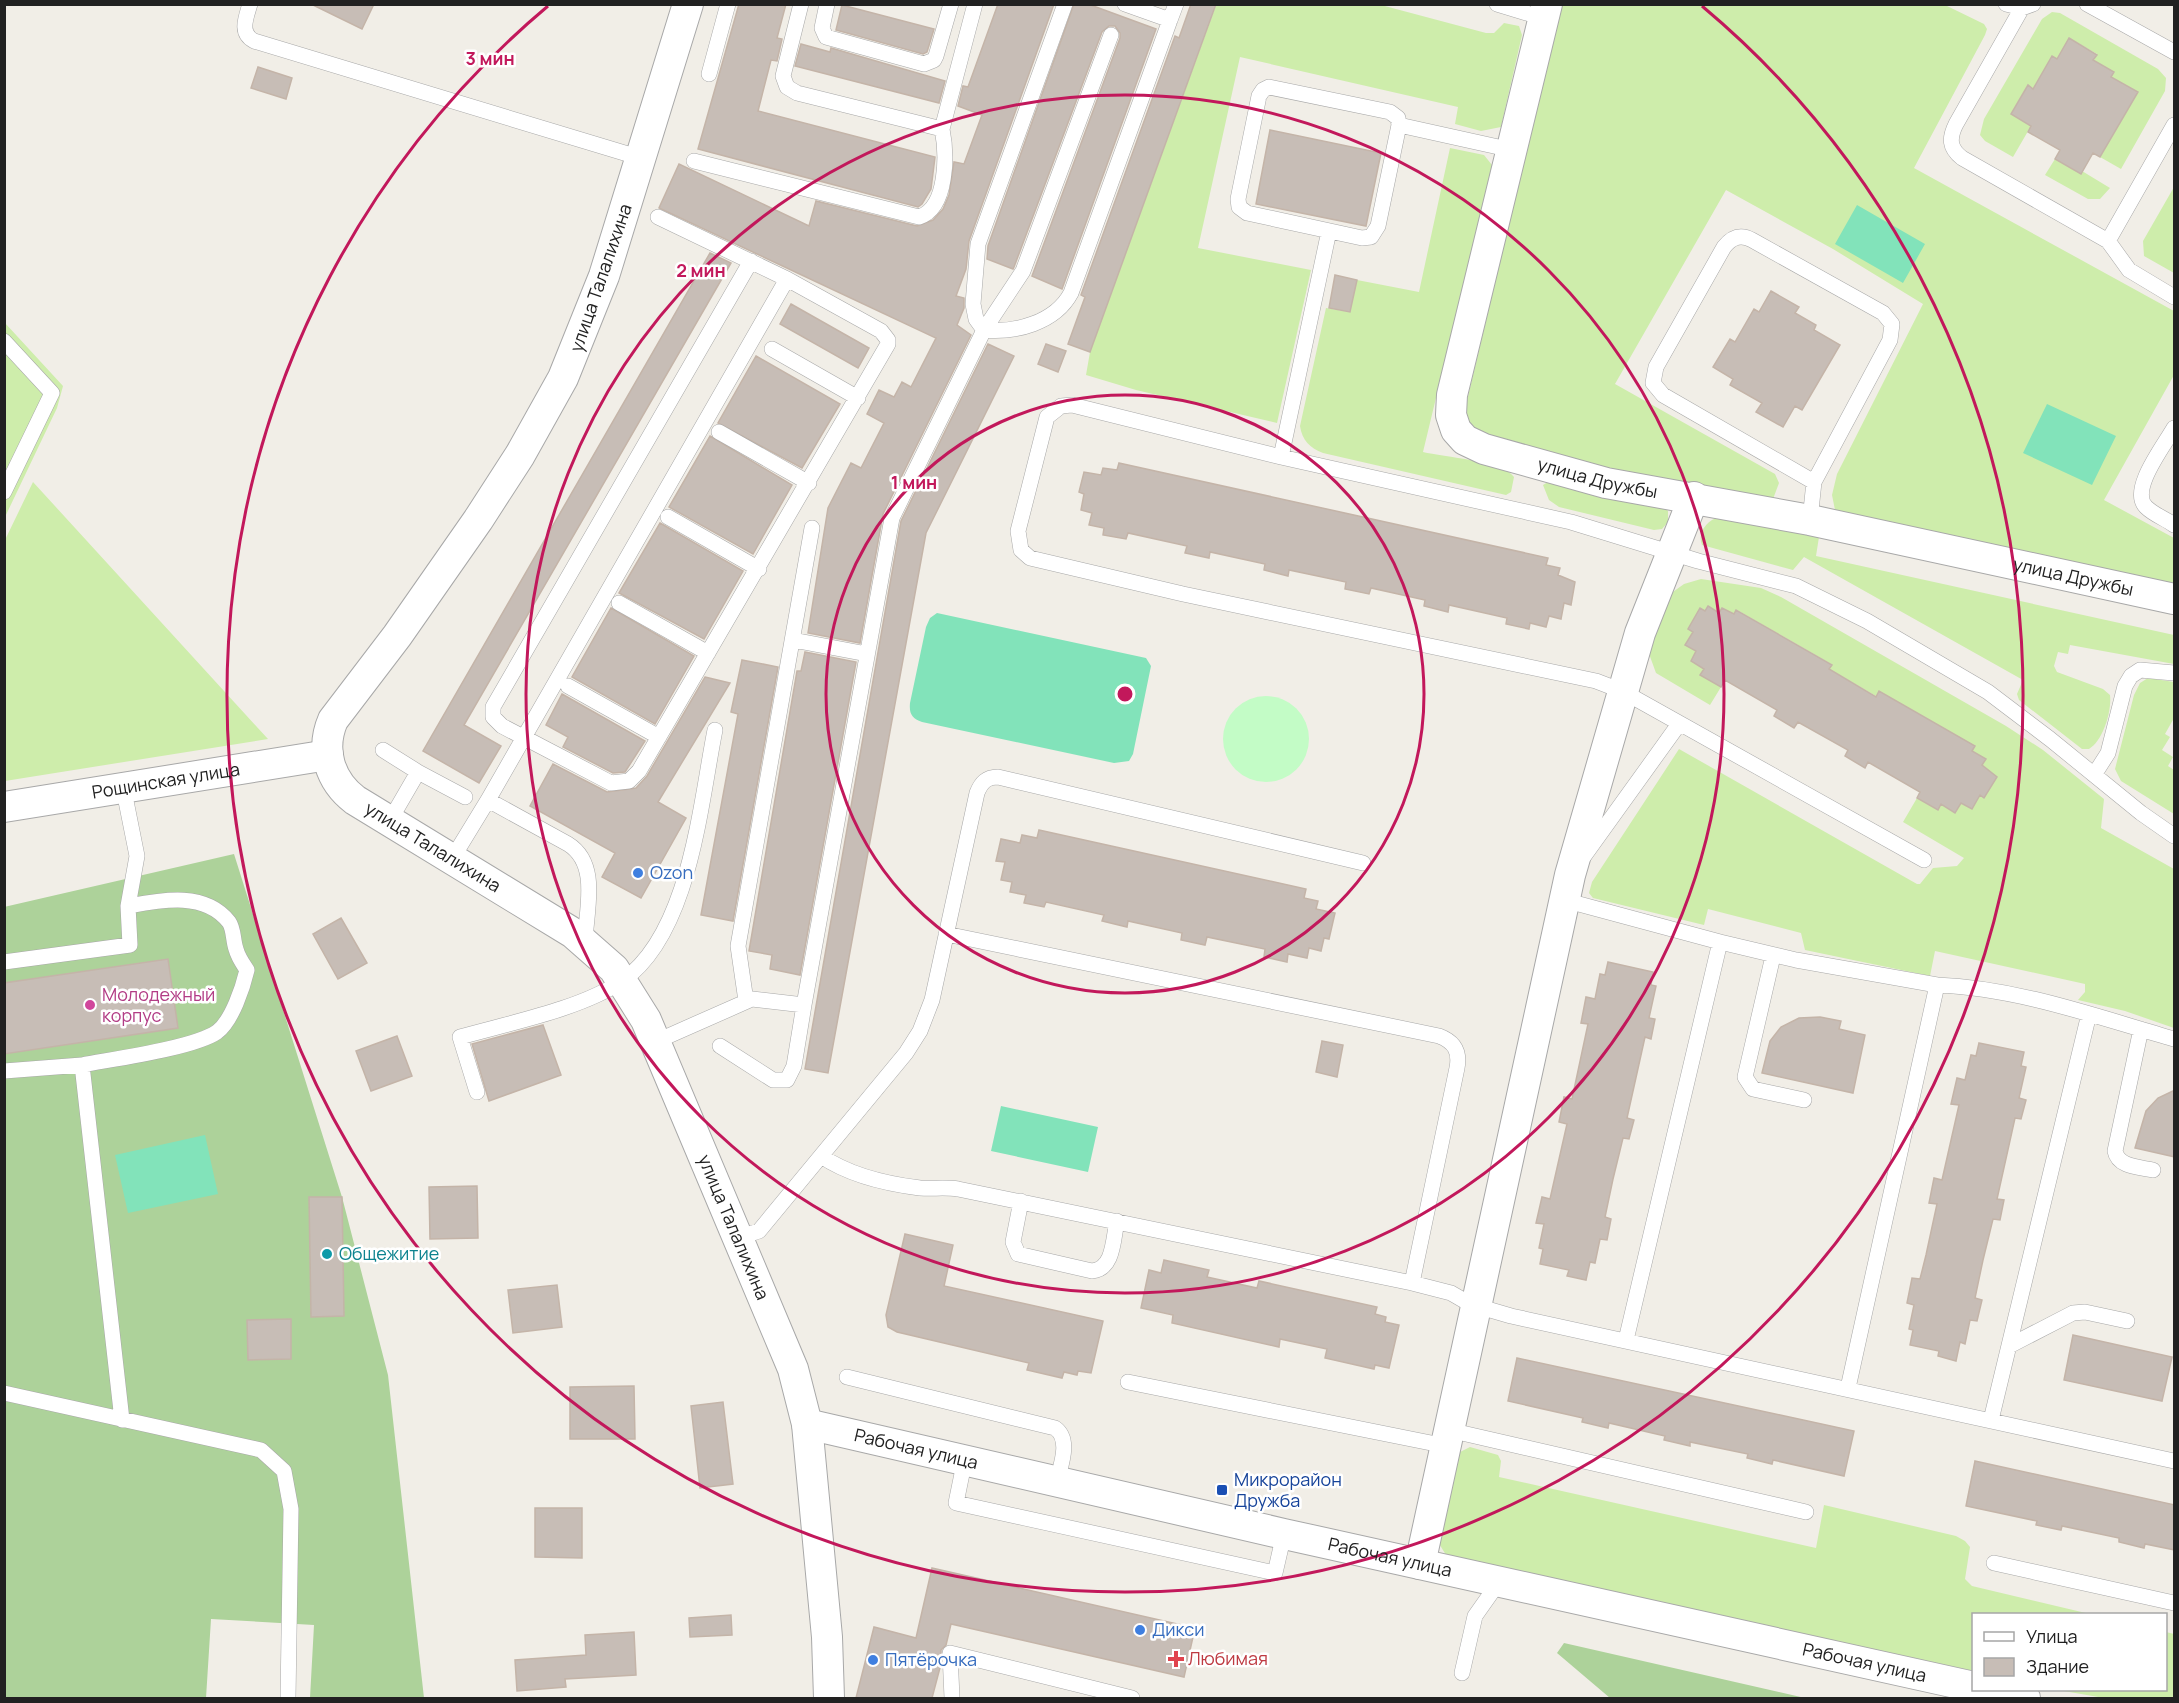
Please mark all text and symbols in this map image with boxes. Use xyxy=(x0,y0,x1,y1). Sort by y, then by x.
text: 3 мин xyxy=(465,46,515,70)
street label: улица Талалихина xyxy=(563,200,637,355)
text: 2 мин xyxy=(676,258,726,282)
street label: улица Дружбы xyxy=(1535,451,1659,503)
text: 1 мин xyxy=(891,470,937,494)
street label: улица Дружбы xyxy=(2011,551,2136,601)
centre of rings xyxy=(1115,684,1135,704)
street label: Рощинская улица xyxy=(90,756,242,804)
street label: улица Талалихина xyxy=(361,796,506,897)
place label: Ozon xyxy=(650,860,693,884)
marker: Ozon xyxy=(631,866,645,880)
place label: Молодежный корпус xyxy=(102,982,215,1027)
marker: Молодежный корпус xyxy=(83,998,97,1012)
street label: улица Талалихина xyxy=(693,1151,775,1303)
place label: Общежитие xyxy=(339,1241,439,1265)
marker: Общежитие xyxy=(320,1247,334,1261)
street label: Рабочая улица xyxy=(852,1422,981,1474)
place label: Микрорайон Дружба xyxy=(1234,1467,1342,1512)
marker: Микрорайон Дружба xyxy=(1215,1483,1229,1497)
street label: Рабочая улица xyxy=(1326,1531,1454,1582)
legend xyxy=(1972,1613,2167,1691)
place label: Дикси xyxy=(1152,1617,1204,1641)
marker: Дикси xyxy=(1133,1623,1147,1637)
text: Улица xyxy=(2026,1624,2078,1648)
street label: Рабочая улица xyxy=(1800,1636,1929,1687)
place label: Любимая xyxy=(1188,1646,1268,1670)
place label: Пятёрочка xyxy=(885,1647,977,1671)
marker: Любимая xyxy=(1169,1652,1183,1666)
marker: Пятёрочка xyxy=(866,1653,880,1667)
text: Здание xyxy=(2026,1654,2089,1678)

